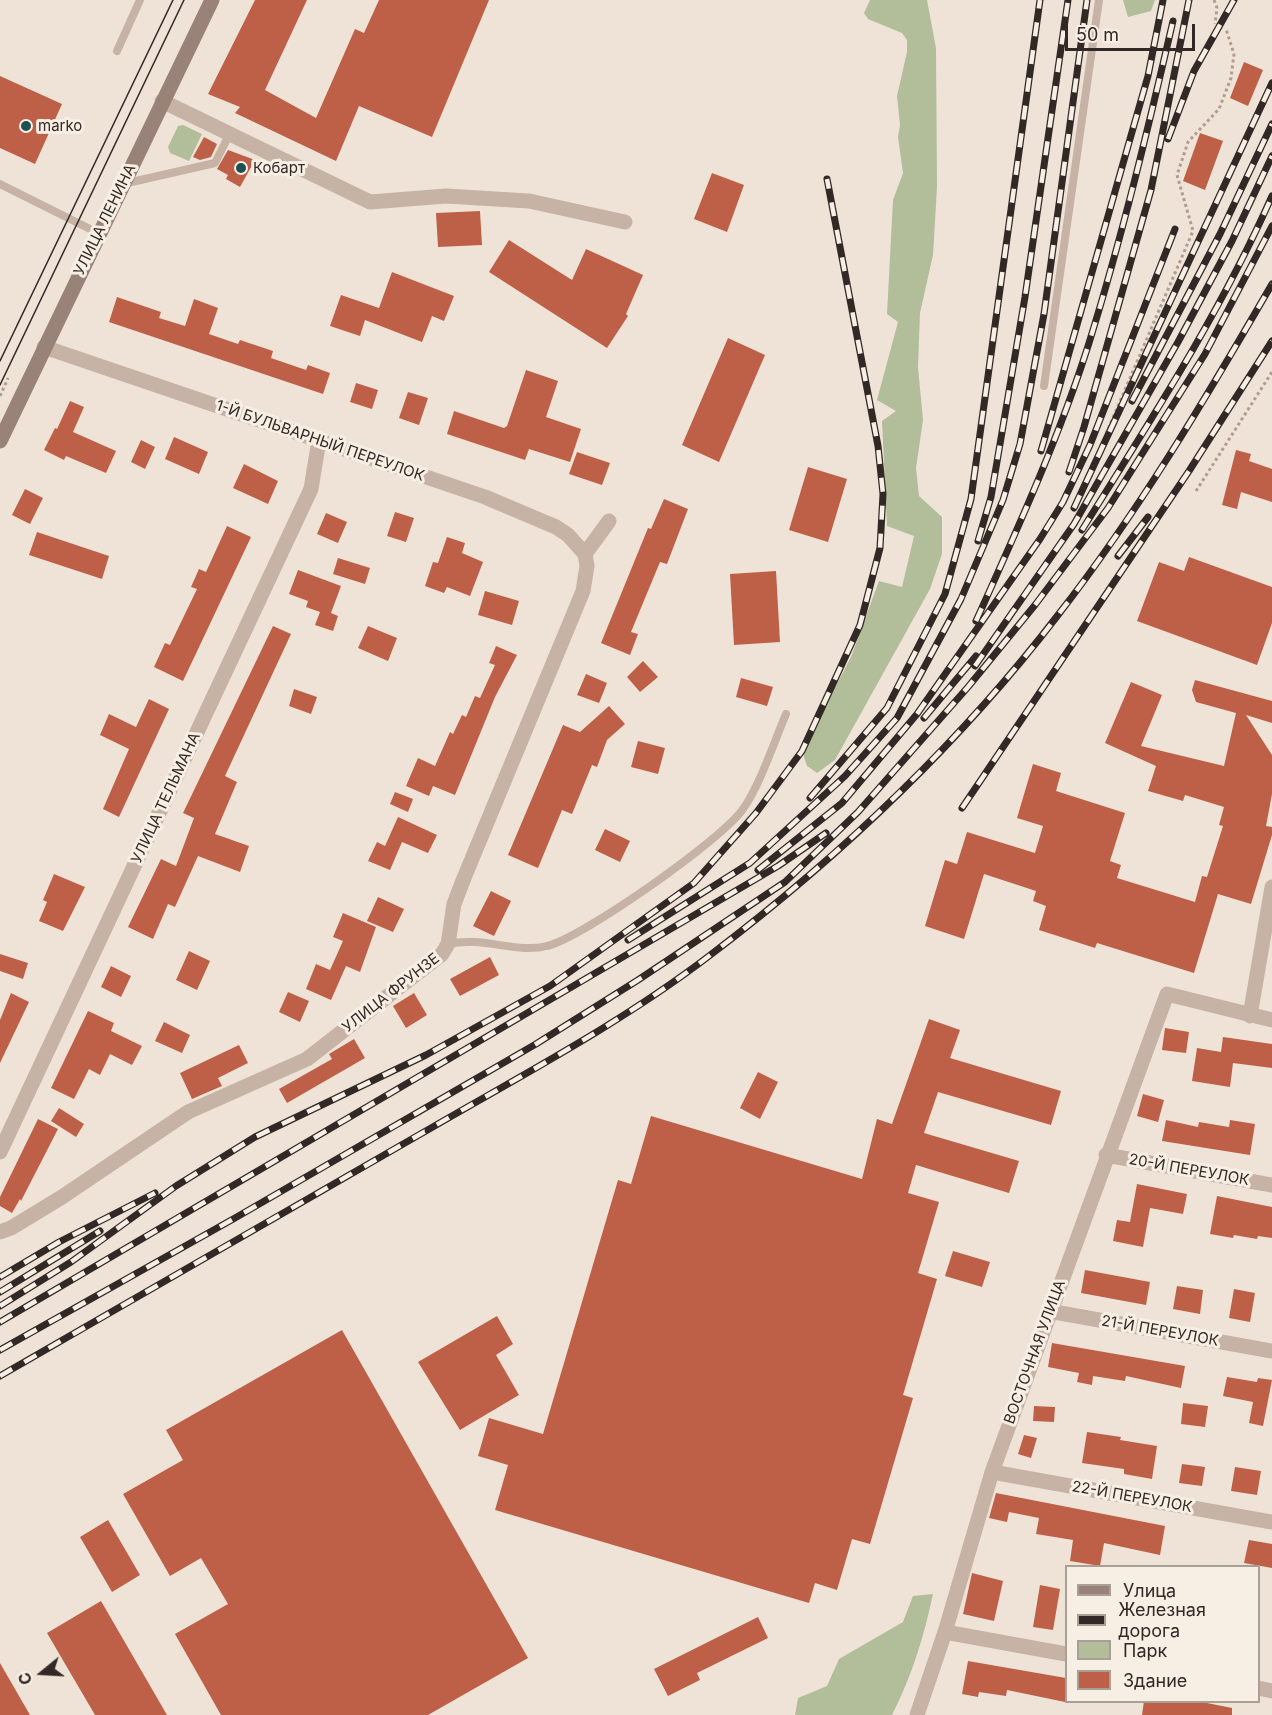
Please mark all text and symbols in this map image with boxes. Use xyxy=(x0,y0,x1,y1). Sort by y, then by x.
scale bar xyxy=(1068,12,1198,50)
text: 50 m xyxy=(1076,24,1119,45)
place label: marko xyxy=(38,117,82,135)
marker: marko xyxy=(19,119,33,133)
place label: Кобарт xyxy=(253,159,305,177)
street label: УЛИЦА ЛЕНИНА xyxy=(70,161,140,279)
marker: Кобарт xyxy=(234,161,248,175)
street label: 1-Й БУЛЬВАРНЫЙ ПЕРЕУЛОК xyxy=(213,397,427,485)
street label: УЛИЦА ТЕЛЬМАНА xyxy=(128,730,204,866)
street label: УЛИЦА ФРУНЗЕ xyxy=(339,950,443,1036)
street label: 20-Й ПЕРЕУЛОК xyxy=(1127,1151,1251,1189)
street label: ВОСТОЧНАЯ УЛИЦА xyxy=(1001,1278,1069,1426)
street label: 21-Й ПЕРЕУЛОК xyxy=(1100,1312,1220,1350)
street label: 22-Й ПЕРЕУЛОК xyxy=(1071,1478,1193,1516)
legend xyxy=(1065,1565,1260,1703)
text: Улица xyxy=(1123,1580,1176,1601)
text: Железная дорога xyxy=(1118,1599,1206,1641)
text: Парк xyxy=(1123,1640,1167,1661)
north arrow xyxy=(12,1643,72,1703)
text: С xyxy=(14,1670,36,1687)
text: Здание xyxy=(1123,1670,1187,1691)

